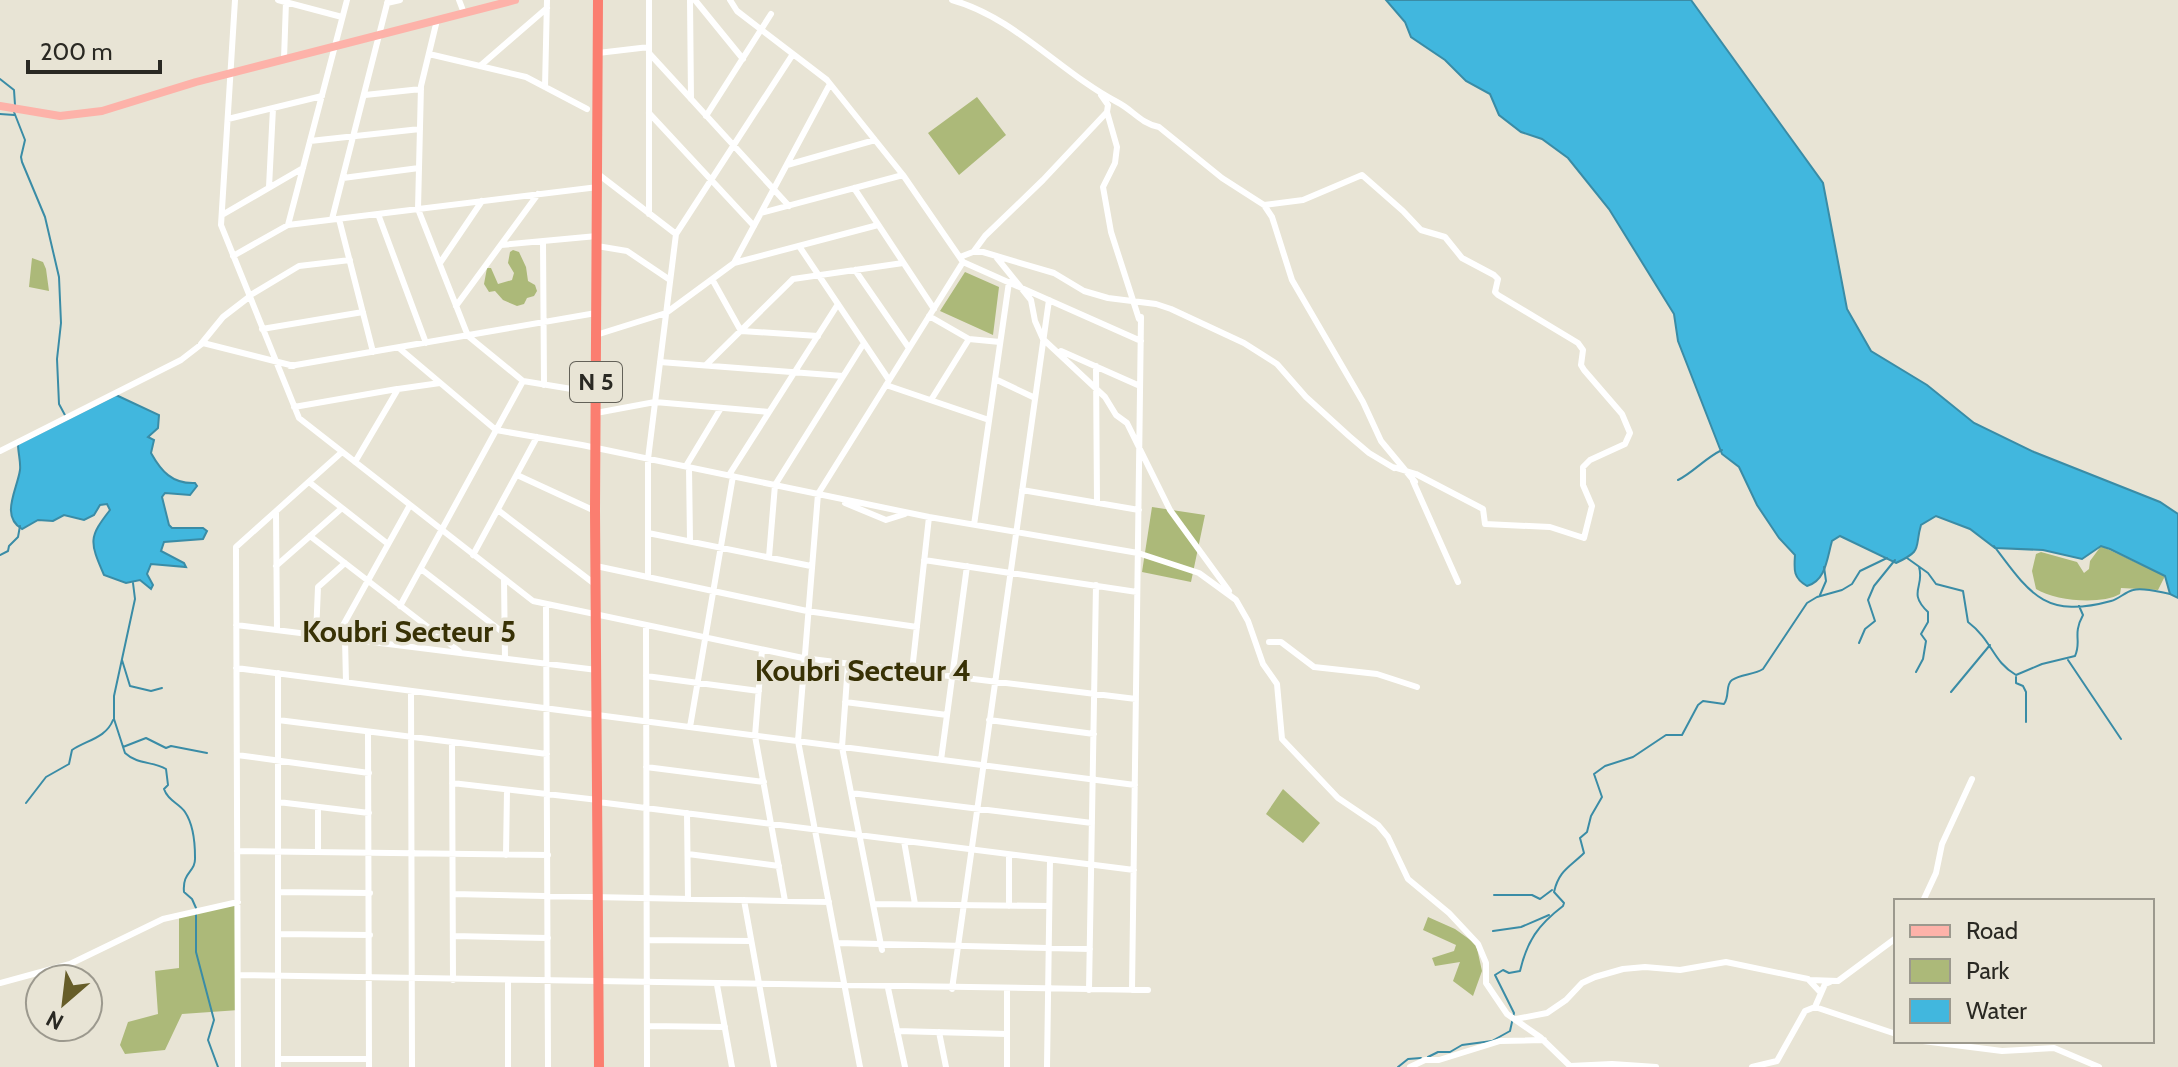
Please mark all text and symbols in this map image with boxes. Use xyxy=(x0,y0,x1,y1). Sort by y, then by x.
scale bar xyxy=(28,24,160,74)
text: 200 m xyxy=(40,37,113,66)
road number: N 5 xyxy=(570,362,622,402)
district label: Koubri Secteur 5 xyxy=(302,613,516,650)
district label: Koubri Secteur 4 xyxy=(755,652,971,689)
legend xyxy=(1894,899,2154,1043)
text: Road xyxy=(1966,916,2018,945)
text: Park xyxy=(1966,956,2009,985)
north arrow xyxy=(24,963,104,1043)
text: Water xyxy=(1966,996,2027,1025)
text: N xyxy=(42,1005,68,1036)

